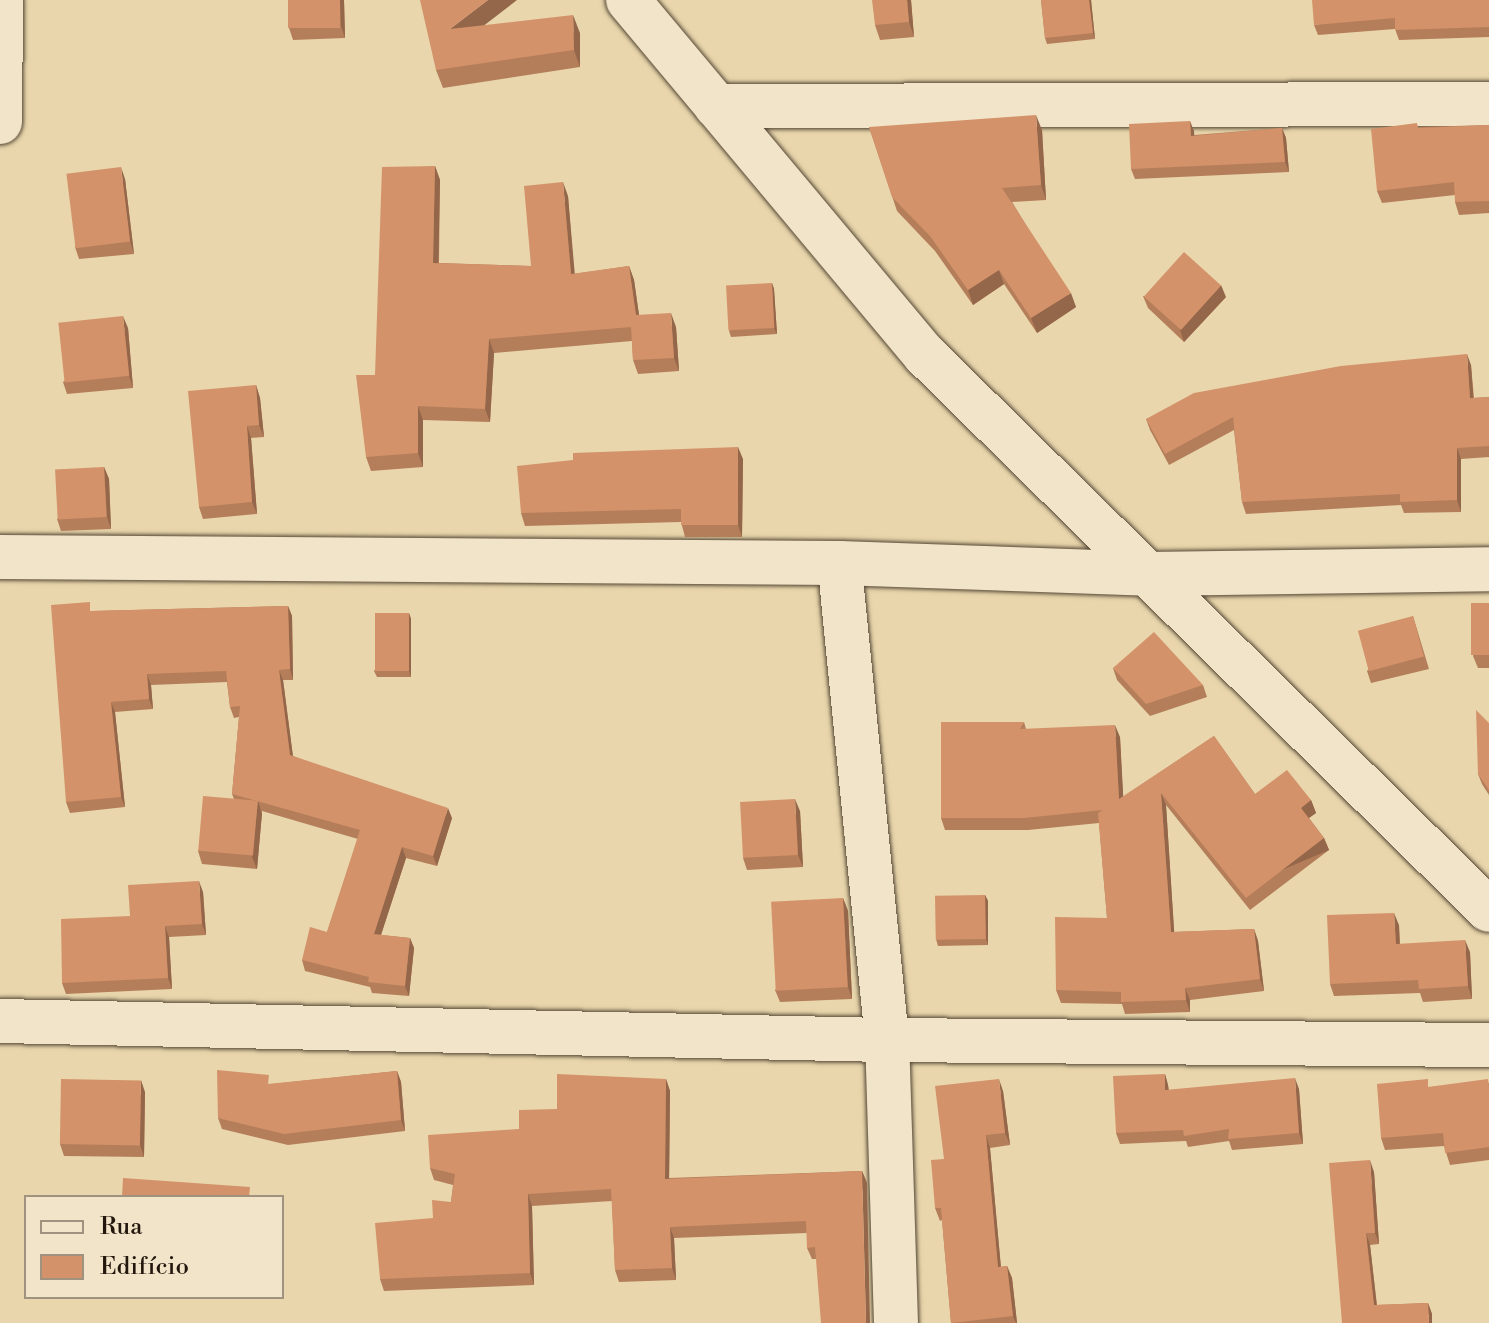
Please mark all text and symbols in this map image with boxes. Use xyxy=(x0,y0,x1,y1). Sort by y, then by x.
legend xyxy=(24,1195,284,1299)
text: Rua xyxy=(100,1212,142,1242)
text: Edifício xyxy=(100,1252,189,1282)

